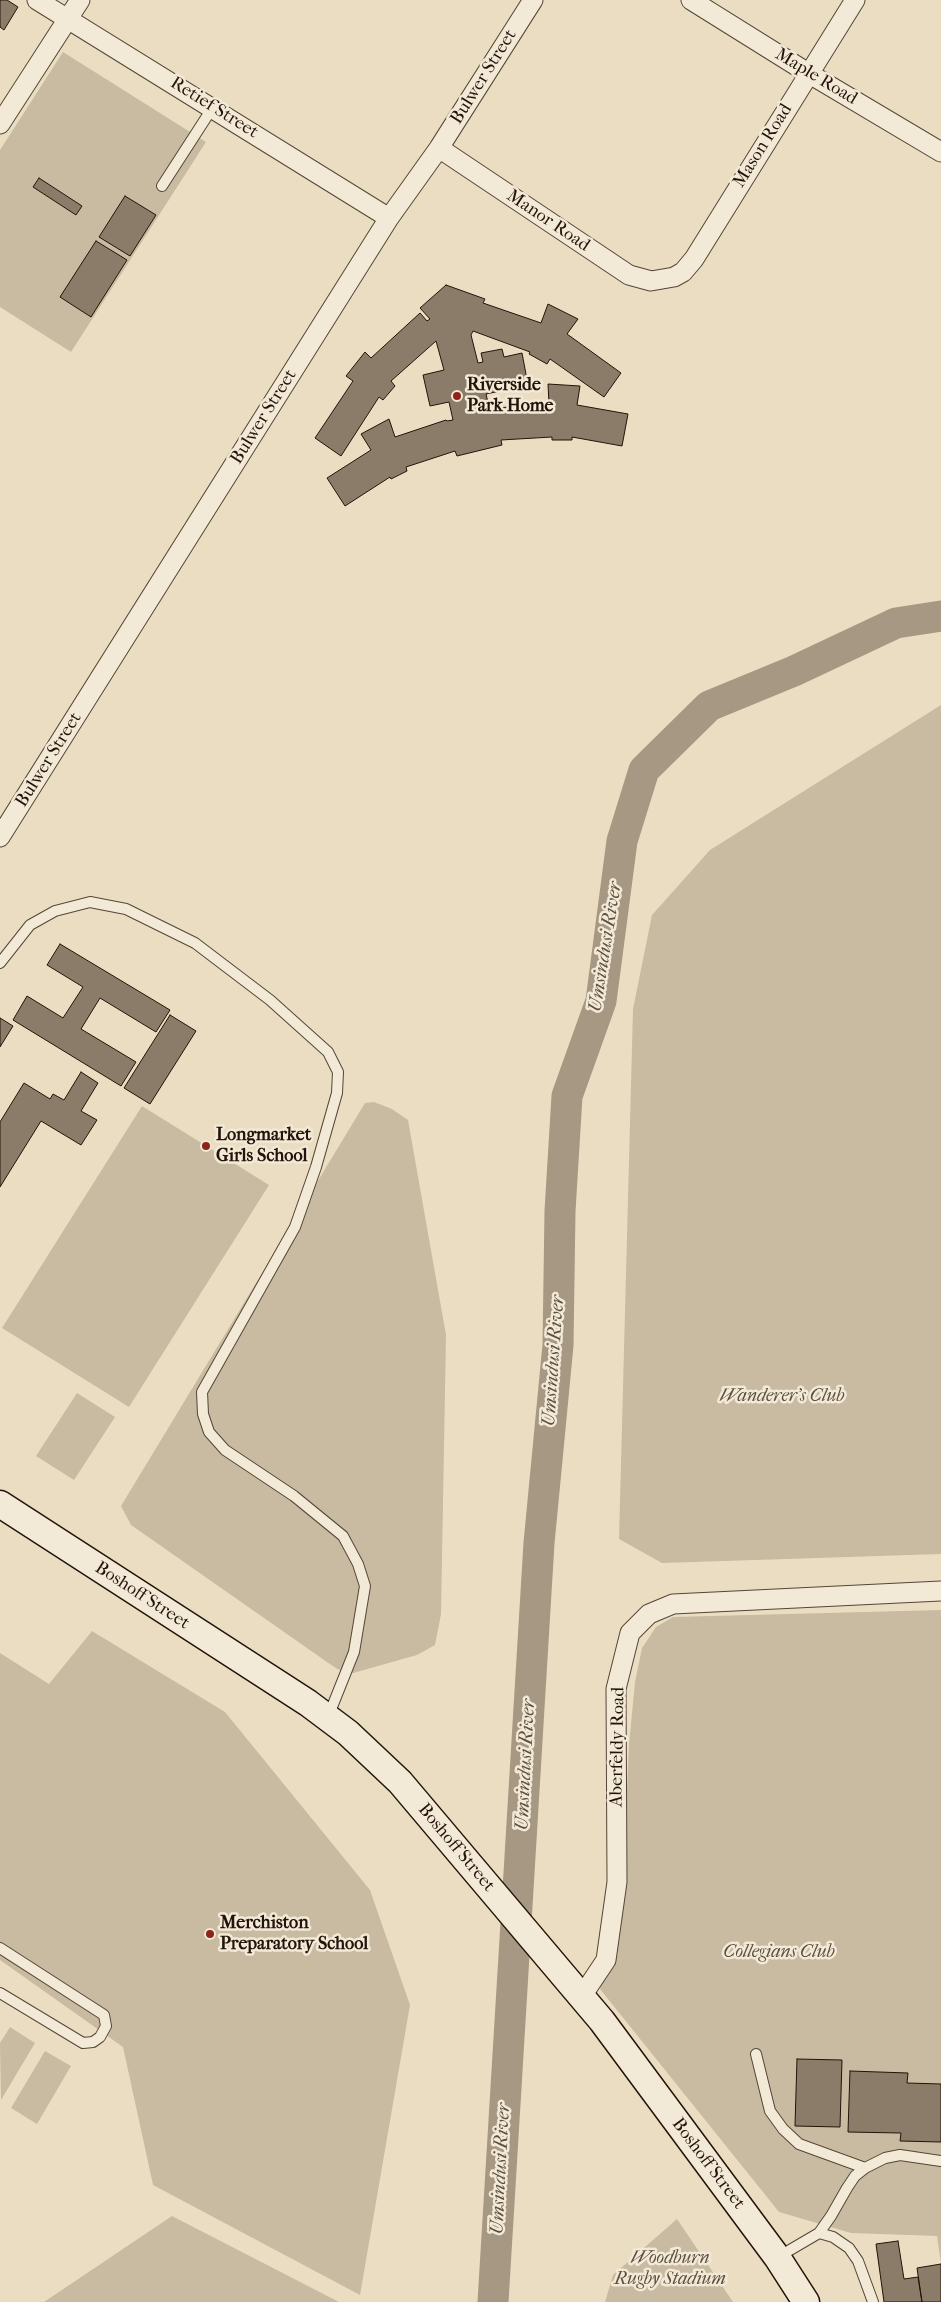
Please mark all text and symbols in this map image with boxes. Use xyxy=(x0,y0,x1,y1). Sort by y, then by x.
street label: Bulwer Street xyxy=(446,26,522,128)
street label: Maple Road xyxy=(771,44,861,110)
street label: Retief Street xyxy=(166,72,262,144)
street label: Mason Road xyxy=(729,100,797,192)
street label: Manor Road xyxy=(502,185,594,257)
street label: Bulwer Street xyxy=(226,366,302,468)
place label: Riverside Park Home xyxy=(467,375,553,418)
marker: Riverside Park Home xyxy=(451,390,463,402)
street label: Bulwer Street xyxy=(11,709,87,811)
water label: Umsindusi River xyxy=(584,880,628,1014)
place label: Longmarket Girls School xyxy=(216,1125,311,1168)
marker: Longmarket Girls School xyxy=(200,1140,212,1152)
water label: Umsindusi River xyxy=(538,1295,570,1427)
park label: Wanderer's Club xyxy=(719,1386,845,1408)
street label: Boshoff Street xyxy=(91,1557,193,1635)
street label: Aberfeldy Road xyxy=(606,1687,630,1807)
water label: Umsindusi River xyxy=(511,1699,541,1831)
street label: Boshoff Street xyxy=(413,1799,499,1897)
place label: Merchiston Preparatory School xyxy=(220,1913,368,1956)
marker: Merchiston Preparatory School xyxy=(204,1928,216,1940)
park label: Collegians Club xyxy=(723,1942,835,1964)
water label: Umsindusi River xyxy=(486,2103,516,2235)
street label: Boshoff Street xyxy=(667,2114,749,2214)
park label: Woodburn Rugby Stadium xyxy=(614,2248,726,2290)

